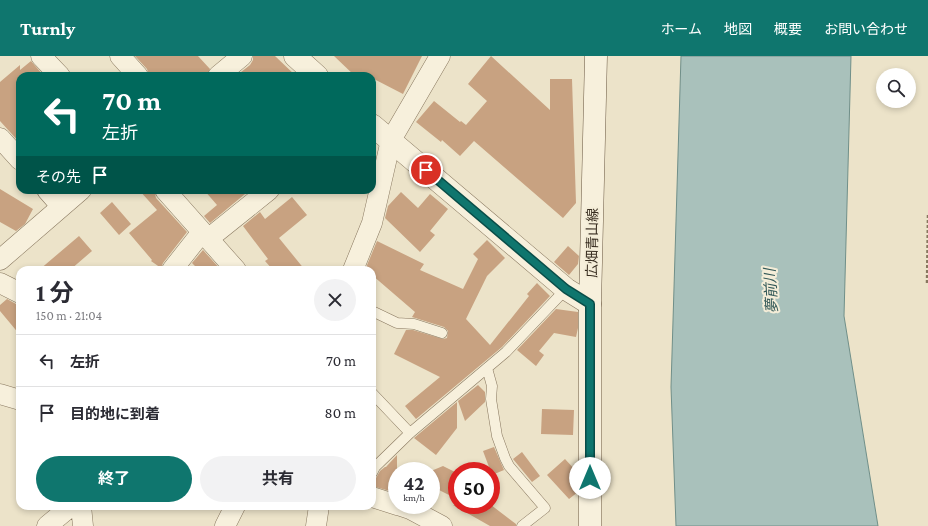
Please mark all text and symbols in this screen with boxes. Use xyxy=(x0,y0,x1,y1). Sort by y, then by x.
text: Turnly xyxy=(20,18,75,39)
text: ホーム xyxy=(660,21,702,37)
text: 地図 xyxy=(724,21,752,37)
text: 概要 xyxy=(774,21,802,37)
text: お問い合わせ xyxy=(824,21,908,37)
map controls xyxy=(876,68,916,108)
button: search xyxy=(876,68,916,108)
text: 70 m xyxy=(102,85,161,116)
icon: left xyxy=(36,88,88,140)
text: 左折 xyxy=(102,123,138,143)
pin xyxy=(409,153,443,187)
icon: arrive xyxy=(415,159,437,181)
icon: arrive xyxy=(89,164,111,186)
text: その先 xyxy=(36,169,81,185)
street label: 広畑青山線 xyxy=(583,208,601,278)
water label: 夢前川 xyxy=(762,266,780,314)
text: 1 分 xyxy=(36,279,74,306)
button: close xyxy=(314,279,356,321)
text: 150 m · 21:04 xyxy=(36,308,102,323)
icon: left xyxy=(36,350,58,372)
text: 70 m xyxy=(326,353,356,369)
text: 左折 xyxy=(70,354,100,370)
icon: arrive xyxy=(36,402,58,424)
text: 80 m xyxy=(325,405,356,421)
text: 目的地に到着 xyxy=(70,406,160,422)
button: 終了 xyxy=(36,456,192,502)
button: 共有 xyxy=(200,456,356,502)
position arrow xyxy=(569,457,611,499)
speed limit sign: 50 xyxy=(448,462,500,514)
text: 42 xyxy=(404,472,424,494)
text: km/h xyxy=(403,492,425,503)

